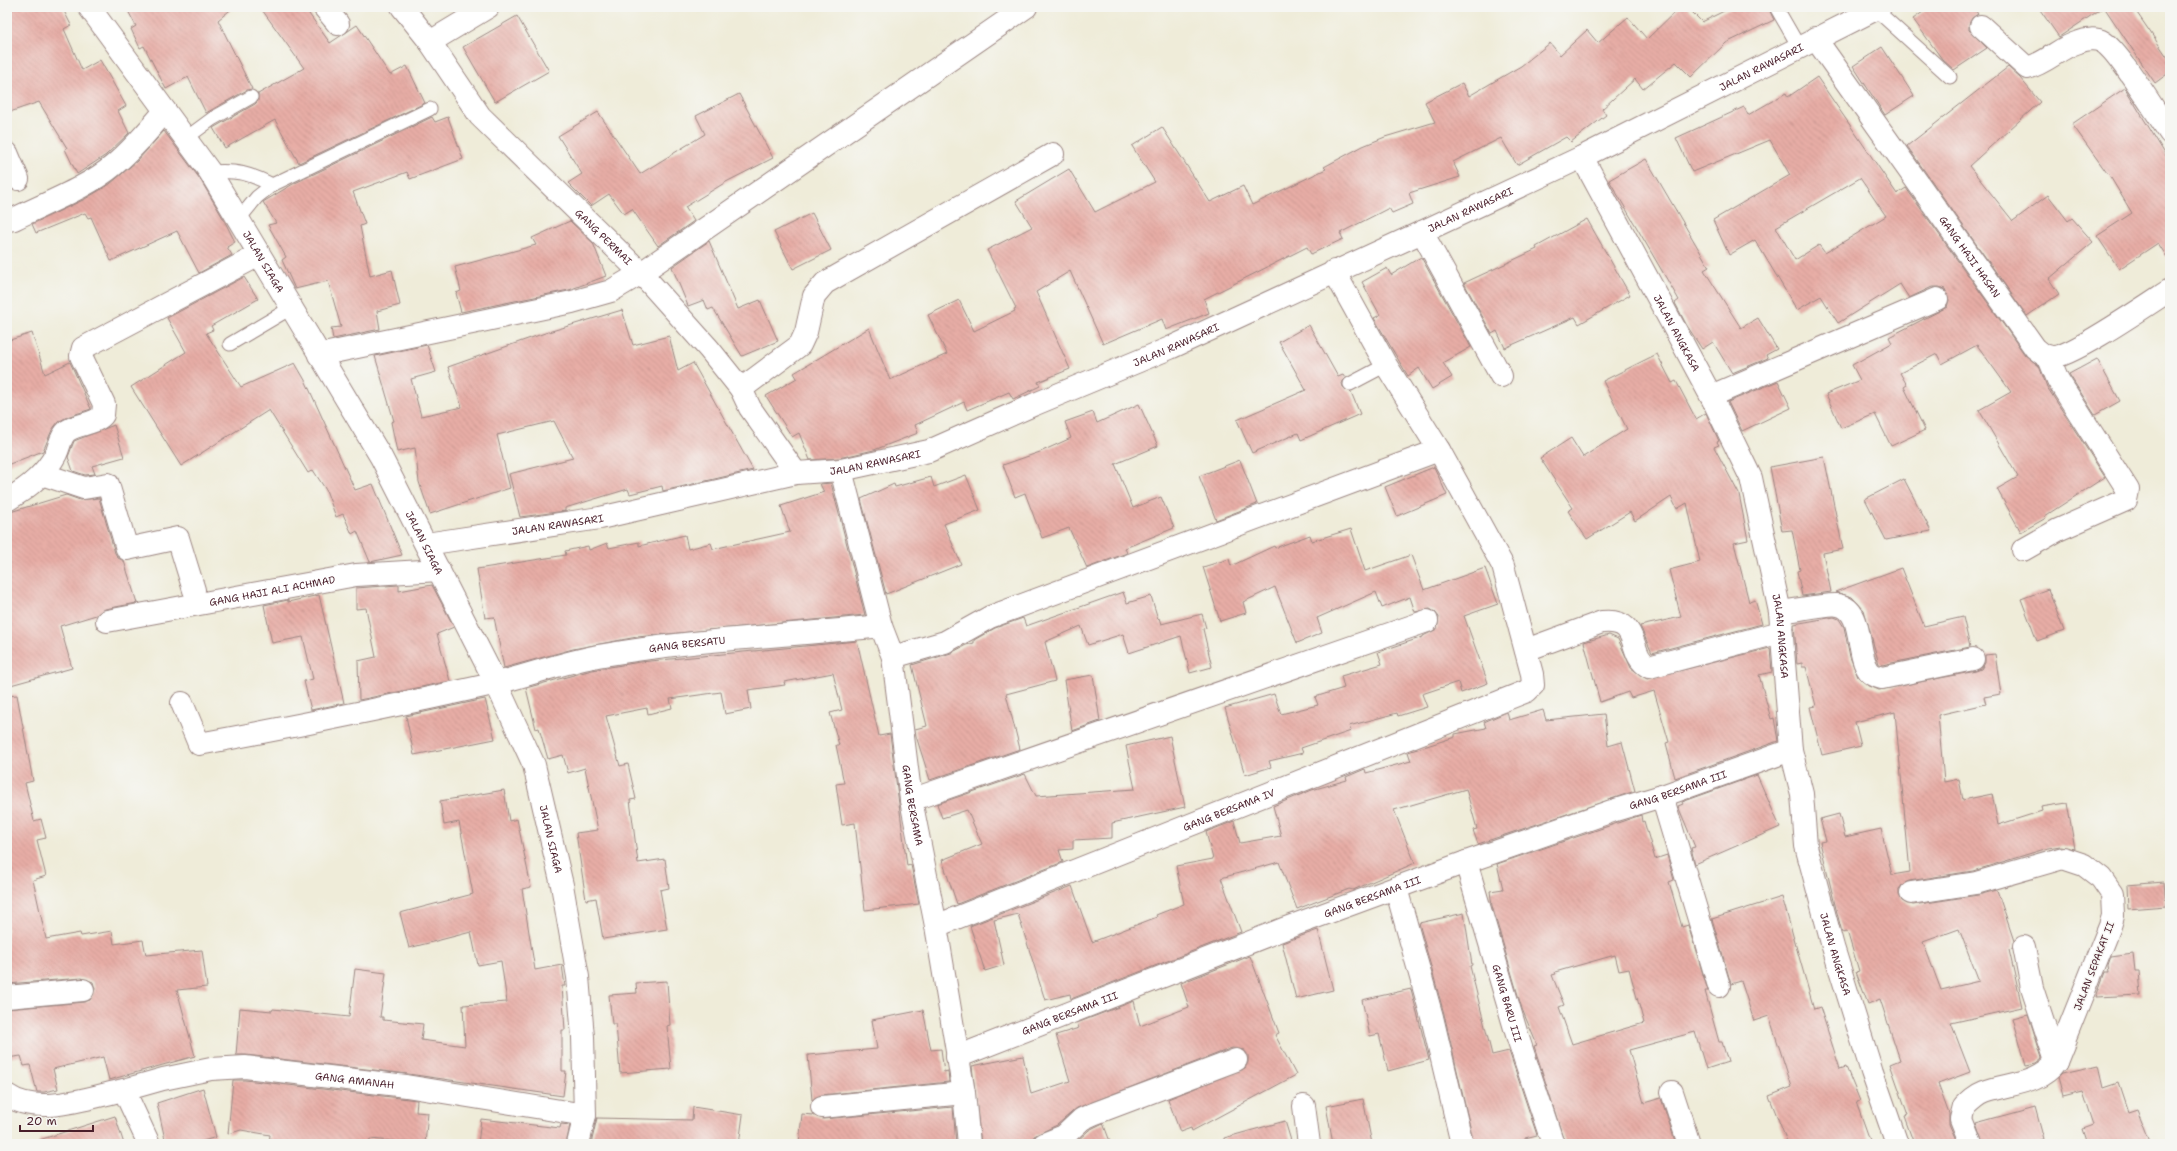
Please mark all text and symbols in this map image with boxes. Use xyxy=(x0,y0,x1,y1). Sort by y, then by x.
street label: JALAN RAWASARI xyxy=(1717,40,1806,93)
street label: JALAN RAWASARI xyxy=(1426,184,1515,235)
street label: GANG PERMAI xyxy=(573,206,635,268)
street label: GANG HAJI HASAN xyxy=(1937,213,2004,300)
street label: JALAN SIAGA xyxy=(240,228,287,295)
street label: JALAN ANGKASA xyxy=(1651,292,1703,374)
street label: JALAN RAWASARI xyxy=(1131,320,1221,369)
street label: JALAN RAWASARI xyxy=(829,446,922,477)
street label: JALAN SIAGA xyxy=(403,509,446,577)
street label: JALAN RAWASARI xyxy=(511,511,605,538)
street label: GANG HAJI ALI ACHMAD xyxy=(208,572,337,608)
street label: JALAN ANGKASA xyxy=(1770,592,1792,679)
street label: GANG BERSATU xyxy=(648,633,726,655)
street label: GANG BERSAMA xyxy=(900,764,926,847)
street label: GANG BERSAMA III xyxy=(1628,767,1729,812)
street label: GANG BERSAMA IV xyxy=(1181,785,1277,834)
street label: JALAN SIAGA xyxy=(537,804,566,874)
street label: GANG BERSAMA III xyxy=(1322,873,1423,920)
street label: JALAN ANGKASA xyxy=(1818,911,1854,997)
street label: JALAN SEPAKAT II xyxy=(2071,919,2117,1012)
street label: GANG BARU III xyxy=(1490,963,1525,1044)
street label: GANG BERSAMA III xyxy=(1020,988,1120,1038)
street label: GANG AMANAH xyxy=(314,1069,395,1091)
scale bar xyxy=(20,1107,93,1133)
text: 20 m xyxy=(26,1113,57,1129)

